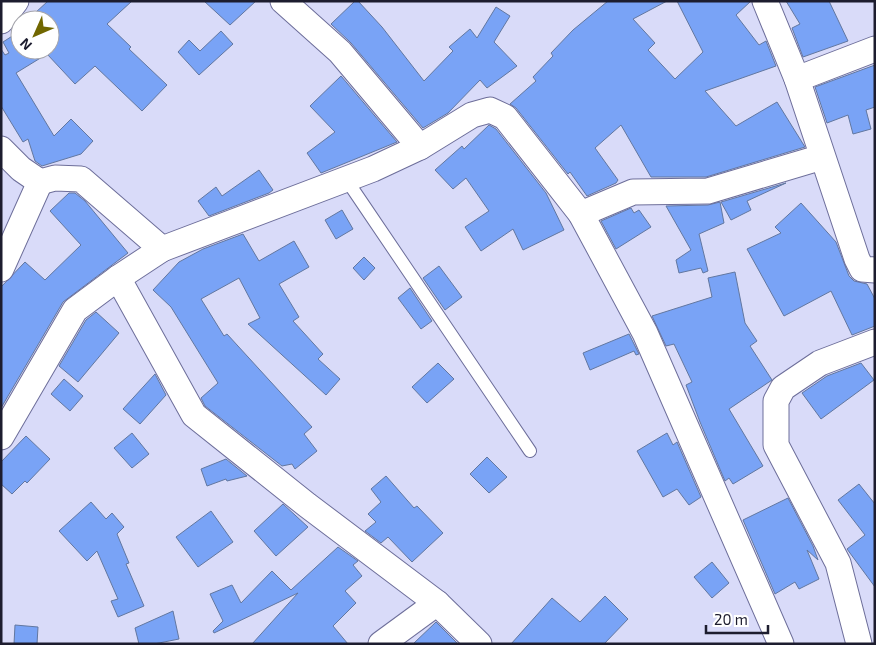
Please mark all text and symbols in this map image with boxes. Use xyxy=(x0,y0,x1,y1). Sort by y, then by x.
north arrow xyxy=(10,10,60,60)
text: N xyxy=(16,35,35,54)
scale bar xyxy=(706,602,768,634)
text: 20 m xyxy=(714,610,748,628)

